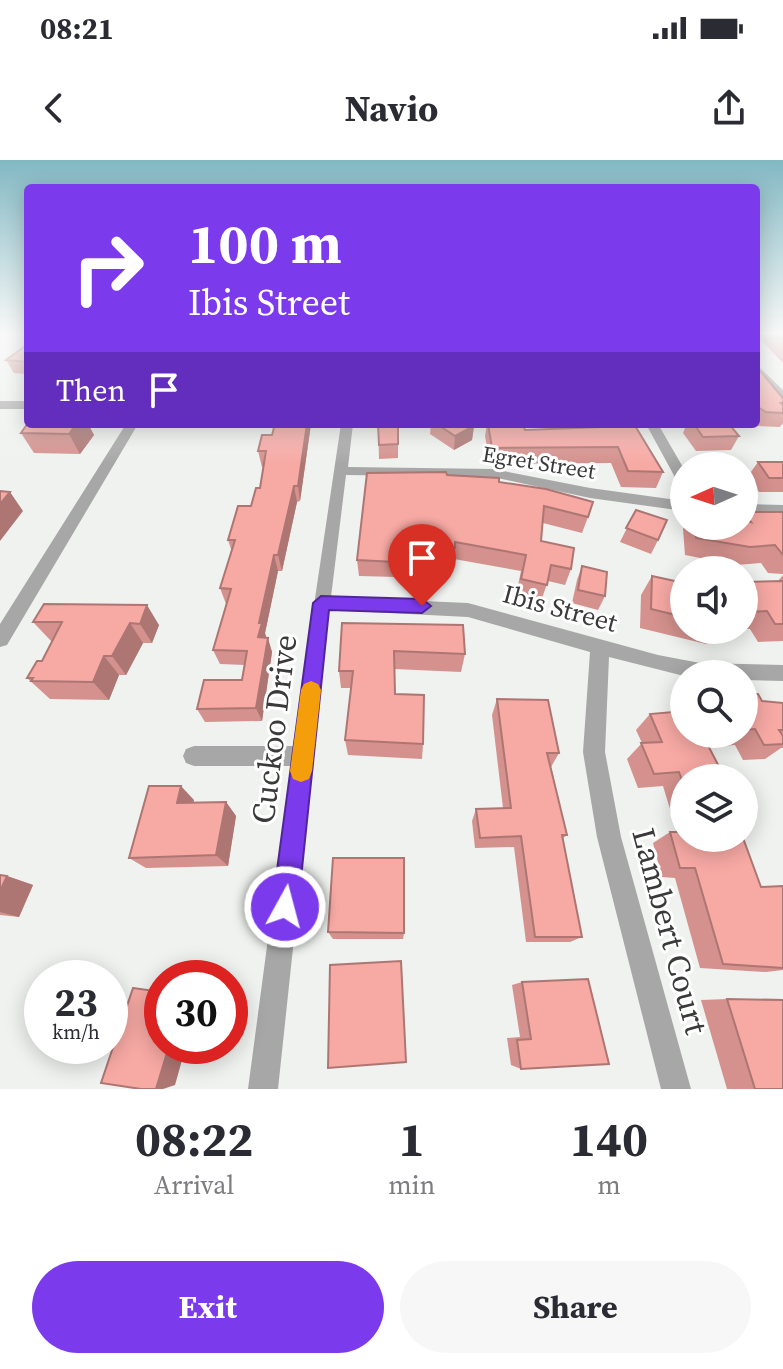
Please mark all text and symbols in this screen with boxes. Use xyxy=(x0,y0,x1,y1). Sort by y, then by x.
text: 08:21 xyxy=(40,8,114,49)
text: Navio xyxy=(345,84,438,133)
icon: back xyxy=(32,86,76,130)
icon: share xyxy=(707,86,751,130)
text: 100 m xyxy=(188,205,342,282)
icon: right xyxy=(56,216,160,320)
text: Ibis Street xyxy=(188,278,350,327)
icon: arrive xyxy=(142,368,186,412)
text: Then xyxy=(56,370,126,411)
street label: Egret Street xyxy=(480,438,598,486)
north arrow xyxy=(670,452,758,540)
map controls xyxy=(670,452,758,852)
pin xyxy=(388,524,456,606)
icon: arrive xyxy=(400,536,444,580)
button: sound xyxy=(670,556,758,644)
street label: Ibis Street xyxy=(499,575,622,641)
street label: Cuckoo Drive xyxy=(241,632,307,826)
button: search xyxy=(670,660,758,748)
button: layers xyxy=(670,764,758,852)
street label: Lambert Court xyxy=(621,823,719,1039)
position arrow xyxy=(243,865,327,949)
speed limit sign: 30 xyxy=(144,960,248,1064)
text: 23 xyxy=(54,975,98,1029)
text: km/h xyxy=(52,1018,100,1046)
text: 08:22 xyxy=(135,1106,253,1172)
text: 1 xyxy=(399,1106,425,1172)
text: 140 xyxy=(570,1106,648,1172)
text: Arrival xyxy=(154,1167,234,1203)
text: min xyxy=(388,1167,435,1203)
text: m xyxy=(597,1167,621,1203)
button: Exit xyxy=(32,1261,384,1353)
button: Share xyxy=(400,1261,751,1353)

